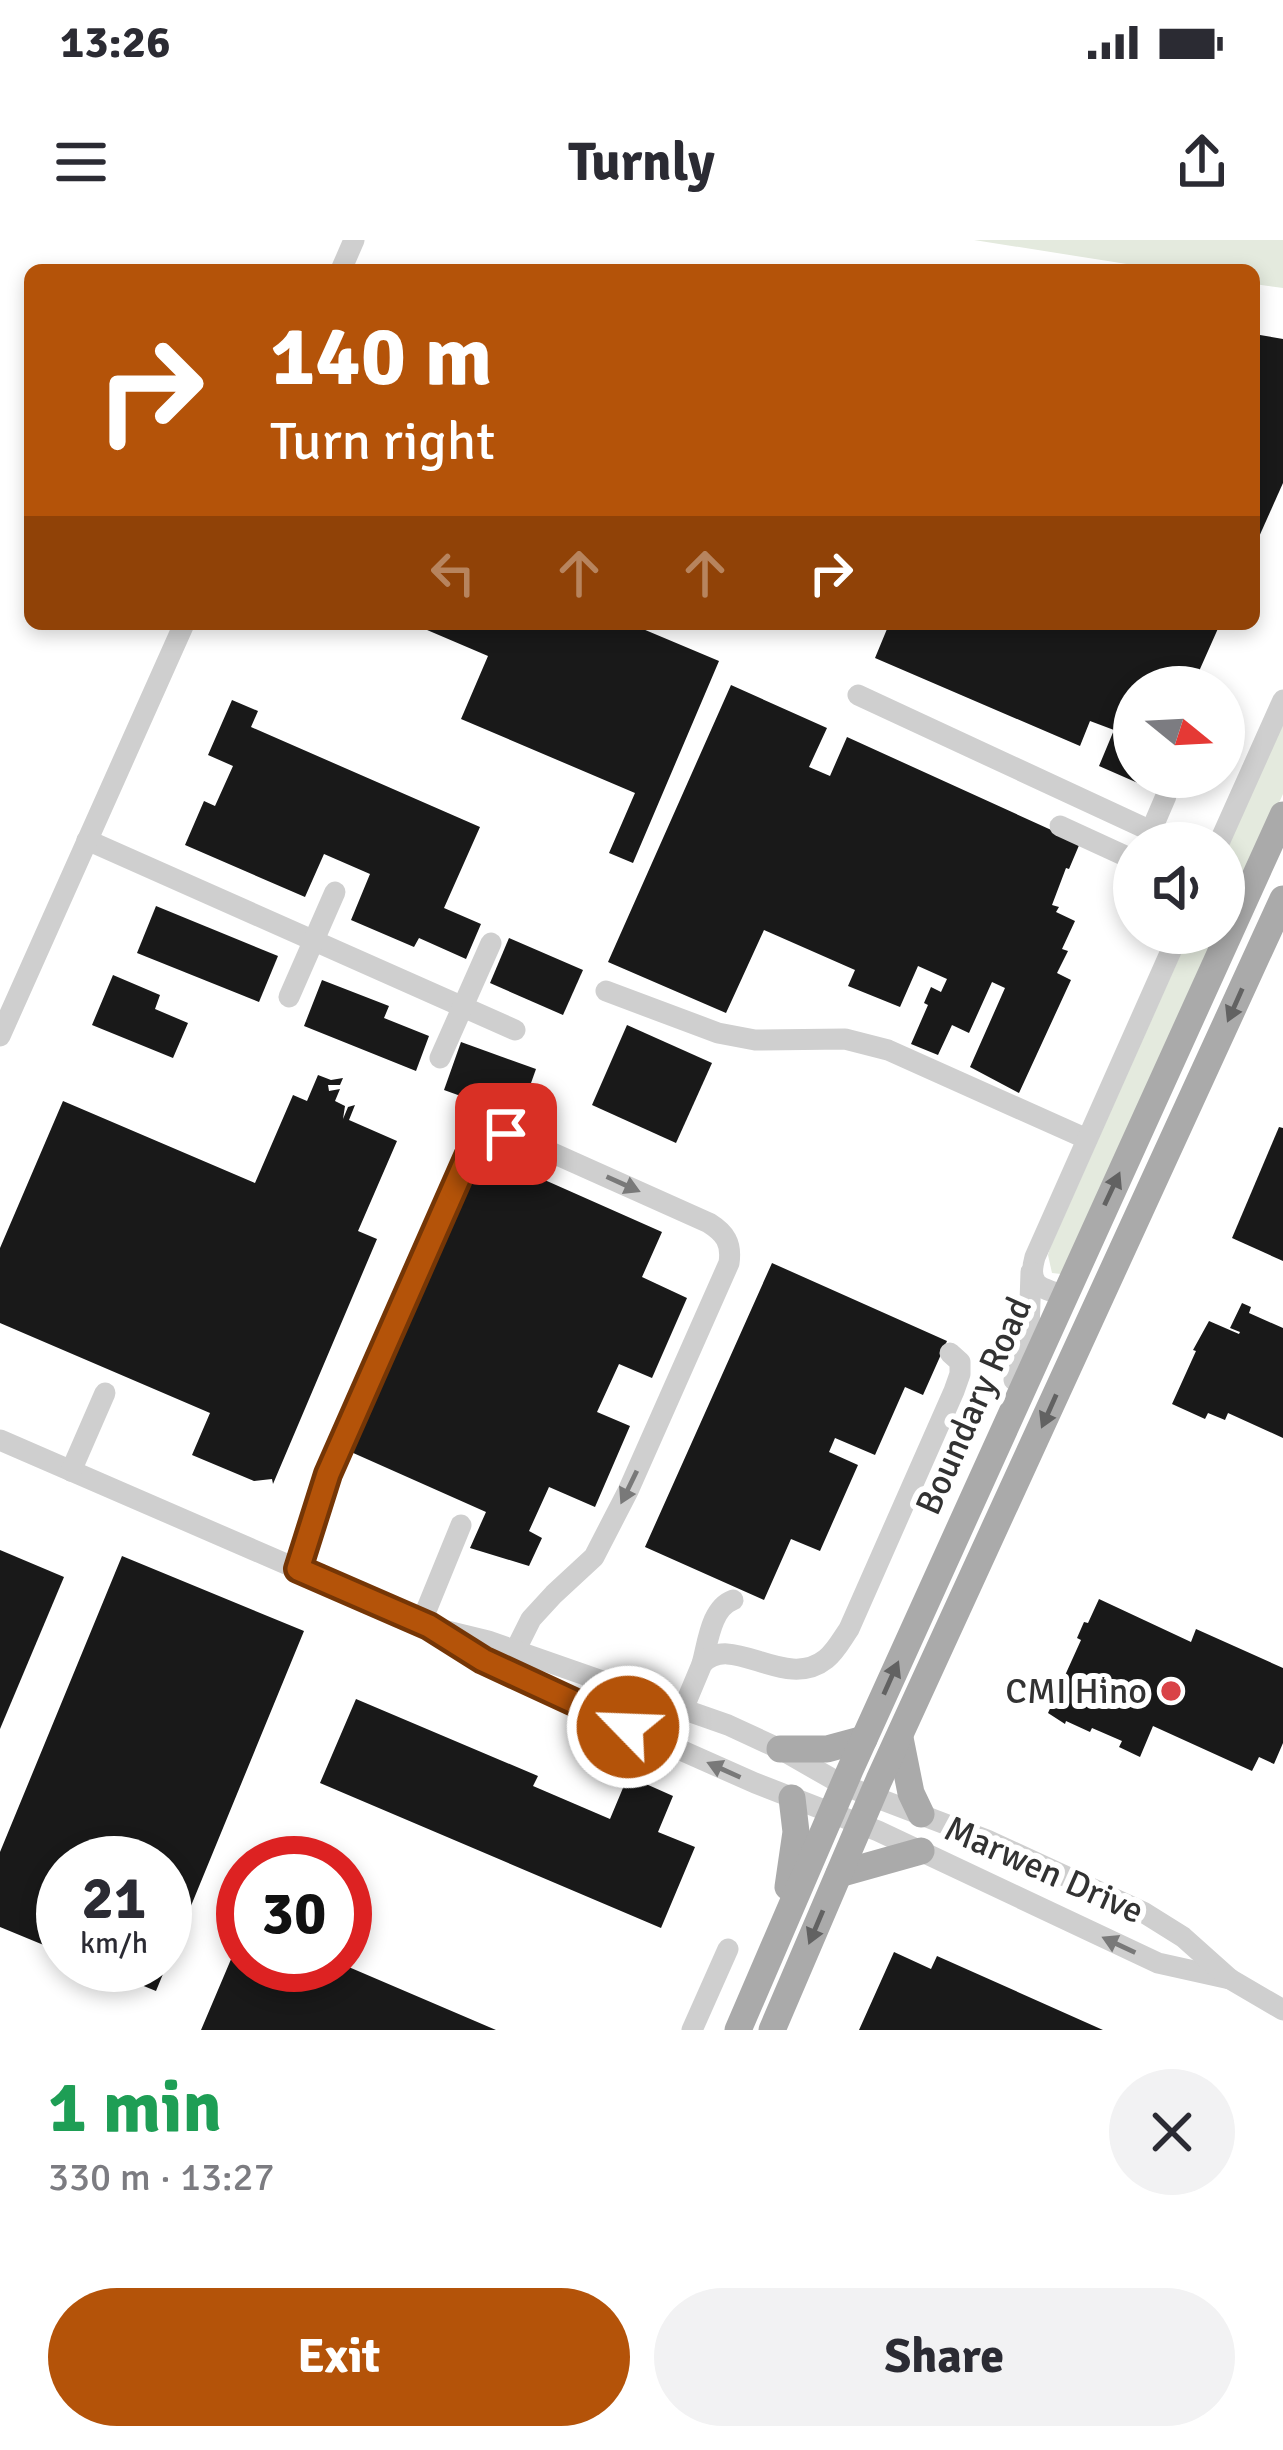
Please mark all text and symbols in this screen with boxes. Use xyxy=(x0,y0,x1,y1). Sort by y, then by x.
text: 13:26 xyxy=(60,15,170,70)
icon: menu xyxy=(48,129,114,195)
text: Turnly xyxy=(568,129,715,196)
icon: share xyxy=(1169,129,1235,195)
text: 140 m xyxy=(270,305,492,409)
icon: right xyxy=(72,312,228,468)
text: Turn right xyxy=(270,408,495,475)
icon: left xyxy=(420,540,486,606)
icon: ahead xyxy=(546,540,612,606)
icon: ahead xyxy=(672,540,738,606)
icon: right xyxy=(798,540,864,606)
north arrow xyxy=(1113,666,1245,798)
map controls xyxy=(1113,666,1245,954)
button: sound xyxy=(1113,822,1245,954)
one-way arrow xyxy=(1225,988,1245,1023)
pin xyxy=(455,1083,557,1185)
icon: arrive xyxy=(473,1101,539,1167)
one-way arrow xyxy=(1103,1171,1123,1206)
one-way arrow xyxy=(606,1174,641,1194)
street label: Boundary Road xyxy=(906,1290,1042,1522)
one-way arrow xyxy=(1039,1393,1059,1428)
one-way arrow xyxy=(619,1470,639,1505)
one-way arrow xyxy=(882,1660,902,1695)
position arrow xyxy=(565,1664,691,1790)
place label: CMI Hino xyxy=(1005,1669,1147,1714)
marker: CMI Hino xyxy=(1158,1678,1184,1704)
one-way arrow xyxy=(707,1759,742,1779)
street label: Marwen Drive xyxy=(938,1806,1150,1934)
speed limit sign: 30 xyxy=(216,1836,372,1992)
text: 21 xyxy=(82,1862,146,1936)
one-way arrow xyxy=(806,1909,825,1945)
text: km/h xyxy=(80,1925,148,1962)
one-way arrow xyxy=(1101,1935,1136,1955)
text: 1 min xyxy=(48,2063,222,2152)
button: close xyxy=(1109,2069,1235,2195)
text: 330 m · 13:27 xyxy=(48,2153,275,2201)
button: Exit xyxy=(48,2288,630,2426)
button: Share xyxy=(654,2288,1235,2426)

